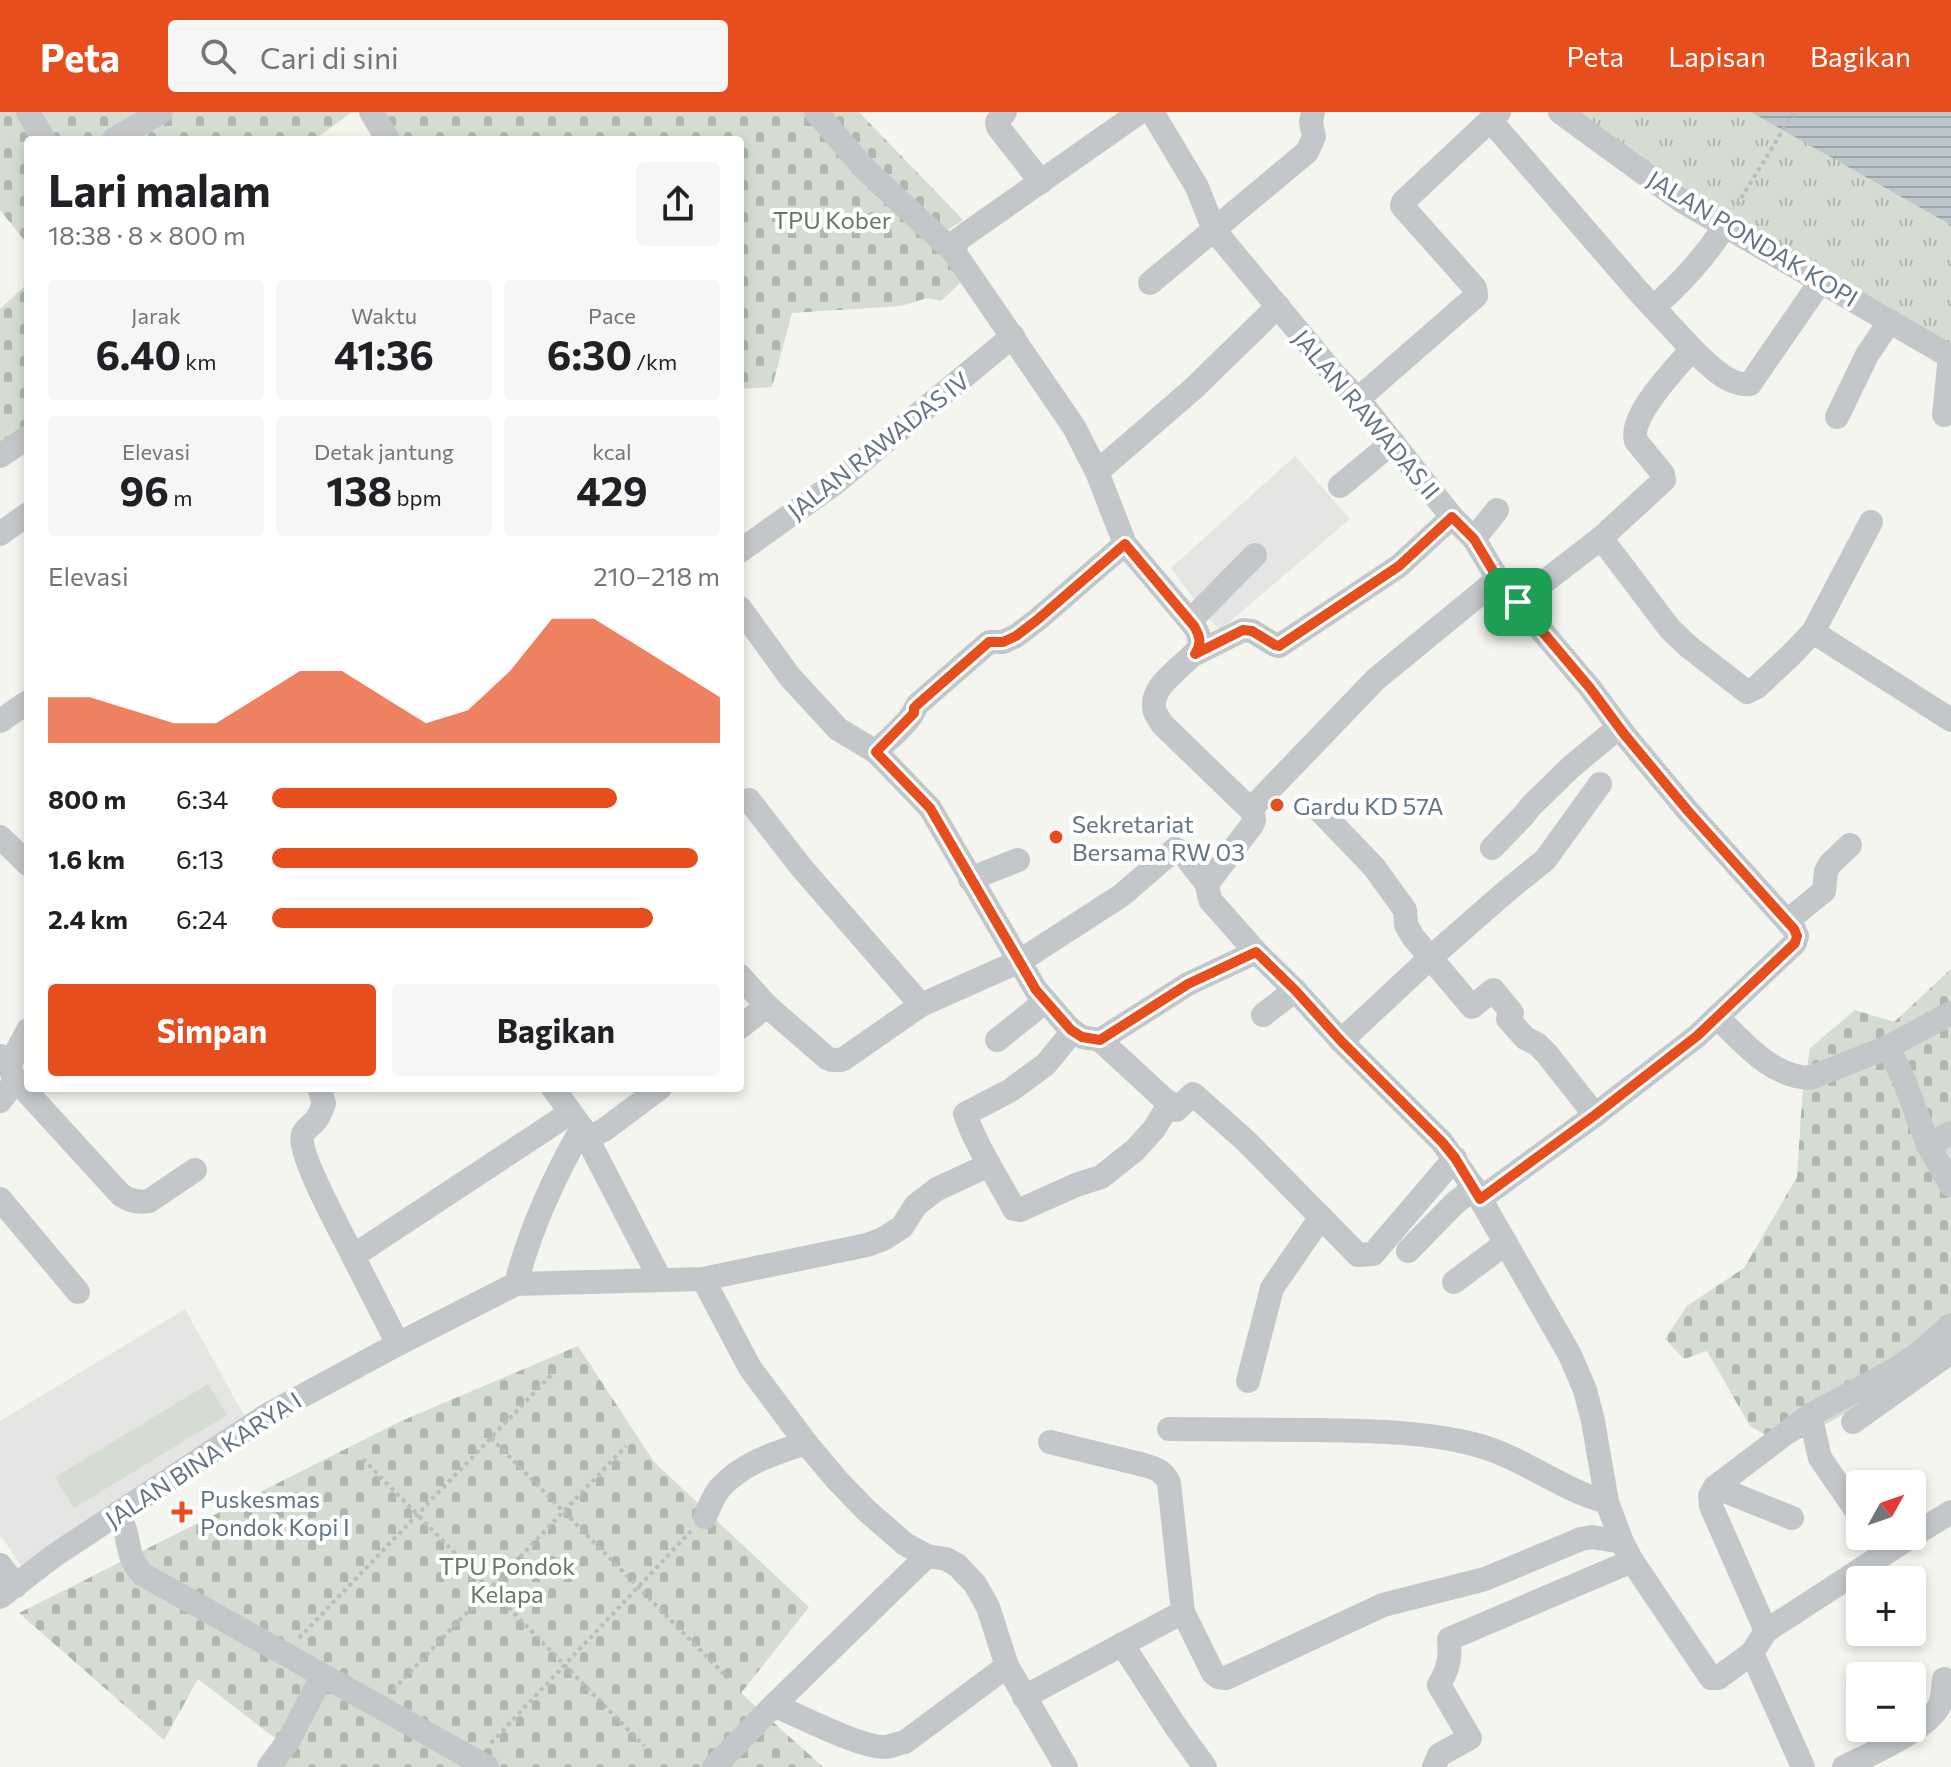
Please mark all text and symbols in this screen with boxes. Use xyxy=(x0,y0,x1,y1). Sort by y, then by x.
search box xyxy=(168,20,728,92)
text: Peta xyxy=(40,33,120,80)
icon: search xyxy=(196,34,240,78)
text: Cari di sini xyxy=(260,38,399,75)
text: Peta xyxy=(1566,39,1624,73)
text: Lapisan xyxy=(1668,39,1766,73)
text: Bagikan xyxy=(1810,39,1911,73)
text: Lari malam xyxy=(48,162,271,216)
button: share xyxy=(636,162,720,246)
street label: JALAN PONDAK KOPI xyxy=(1643,164,1863,312)
park label: TPU Kober xyxy=(773,205,892,234)
text: 18:38 · 8 × 800 m xyxy=(48,219,246,250)
text: Jarak xyxy=(131,302,181,329)
text: Waktu xyxy=(351,302,417,329)
text: Pace xyxy=(588,302,636,329)
street label: JALAN RAWADAS II xyxy=(1288,323,1446,505)
text: 6.40 xyxy=(96,329,181,378)
text: 41:36 xyxy=(334,329,434,378)
text: 6:30 xyxy=(547,329,632,378)
text: km xyxy=(181,348,216,375)
text: /km xyxy=(632,348,677,375)
street label: JALAN RAWADAS IV xyxy=(782,365,974,525)
text: Elevasi xyxy=(122,438,190,465)
text: Detak jantung xyxy=(314,438,454,465)
text: kcal xyxy=(592,438,632,465)
text: 96 xyxy=(120,465,169,514)
text: 138 xyxy=(326,465,392,514)
text: 429 xyxy=(576,465,648,514)
text: m xyxy=(169,484,192,511)
text: bpm xyxy=(392,484,442,511)
text: Elevasi xyxy=(48,560,129,591)
text: 210–218 m xyxy=(593,560,720,591)
pin xyxy=(1484,568,1552,636)
icon: arrive xyxy=(1496,580,1540,624)
text: 800 m xyxy=(48,783,126,814)
text: 6:34 xyxy=(176,783,228,814)
place label: Gardu KD 57A xyxy=(1293,791,1444,820)
marker: Gardu KD 57A xyxy=(1268,796,1286,814)
place label: Sekretariat Bersama RW 03 xyxy=(1072,809,1245,866)
marker: Sekretariat Bersama RW 03 xyxy=(1047,828,1065,846)
text: 1.6 km xyxy=(48,843,125,874)
text: 6:13 xyxy=(176,843,224,874)
text: 2.4 km xyxy=(48,903,128,934)
text: 6:24 xyxy=(176,903,228,934)
button: Simpan xyxy=(48,984,376,1076)
button: Bagikan xyxy=(392,984,720,1076)
street label: JALAN BINA KARYA I xyxy=(100,1385,306,1533)
north arrow xyxy=(1846,1470,1926,1550)
map controls xyxy=(1846,1470,1926,1742)
place label: Puskesmas Pondok Kopi I xyxy=(200,1484,350,1541)
marker: Puskesmas Pondok Kopi I xyxy=(171,1501,193,1523)
park label: TPU Pondok Kelapa xyxy=(439,1551,575,1608)
button: + xyxy=(1846,1566,1926,1646)
button: − xyxy=(1846,1662,1926,1742)

